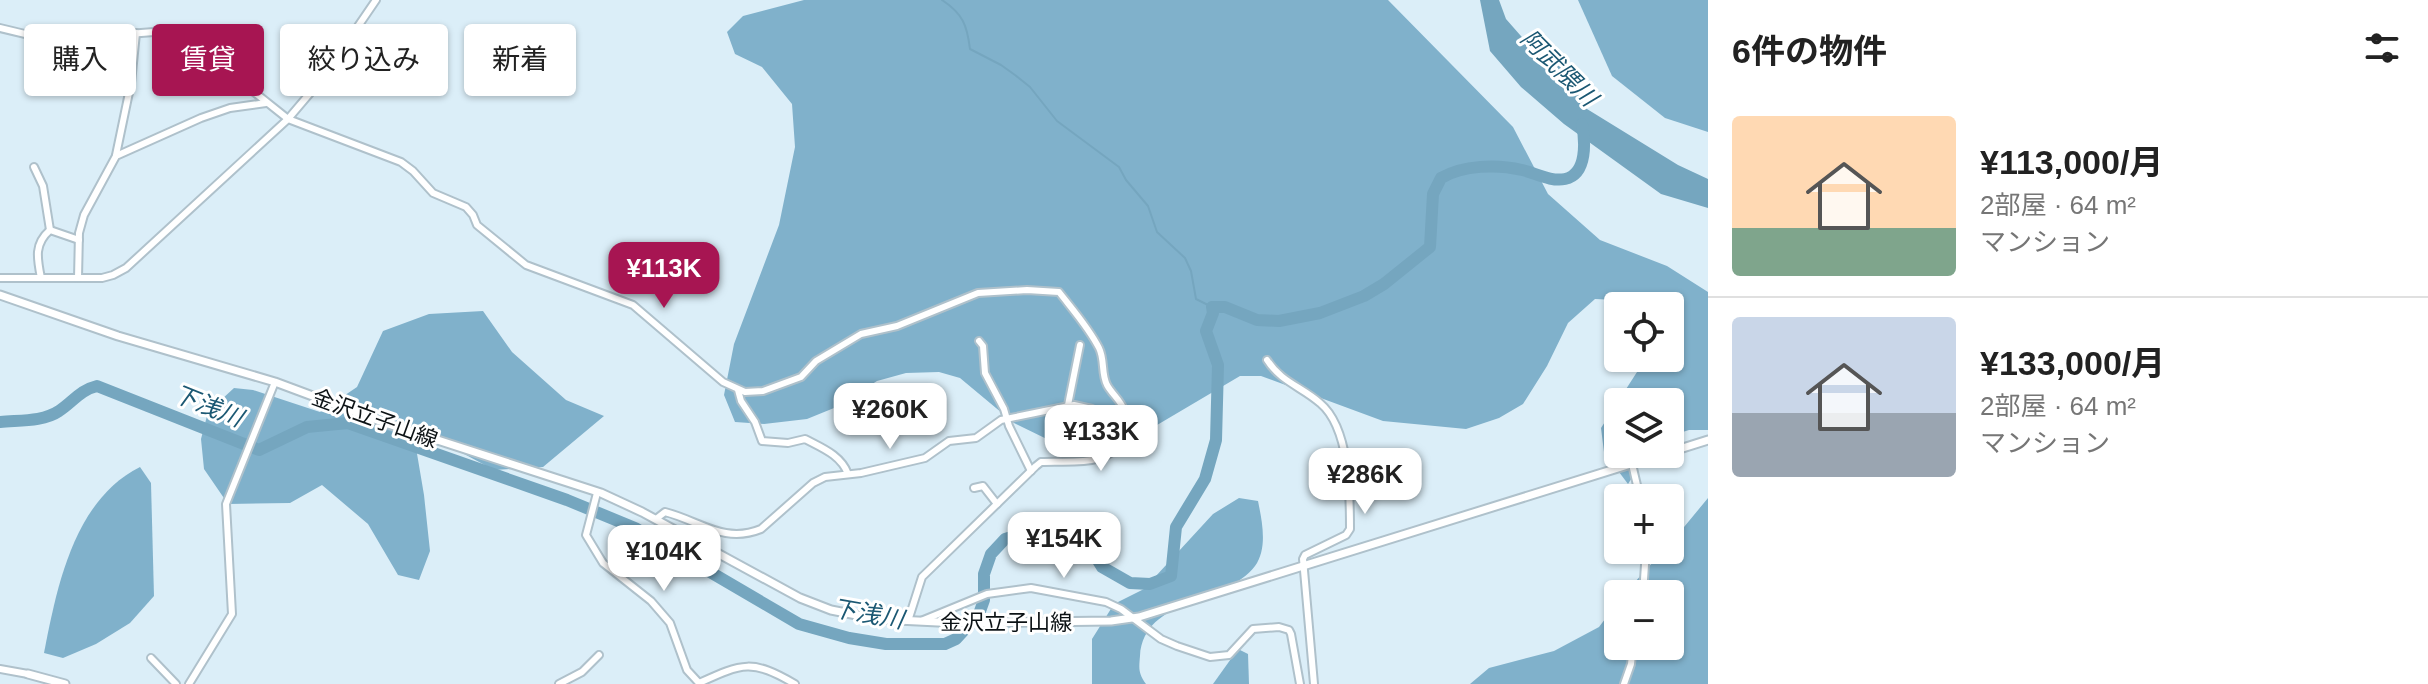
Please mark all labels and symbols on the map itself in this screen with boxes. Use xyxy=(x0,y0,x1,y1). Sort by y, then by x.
water label: 阿武隈川 xyxy=(1516,24,1605,113)
pin: ¥113K xyxy=(608,242,720,310)
water label: 下浅川 xyxy=(170,380,249,433)
pin: ¥260K xyxy=(834,383,946,451)
street label: 金沢立子山線 xyxy=(309,384,441,453)
pin: ¥133K xyxy=(1045,405,1157,473)
pin: ¥286K xyxy=(1309,448,1421,516)
pin: ¥154K xyxy=(1008,512,1120,580)
pin: ¥104K xyxy=(608,525,720,593)
water label: 下浅川 xyxy=(830,594,909,634)
street label: 金沢立子山線 xyxy=(940,610,1072,635)

